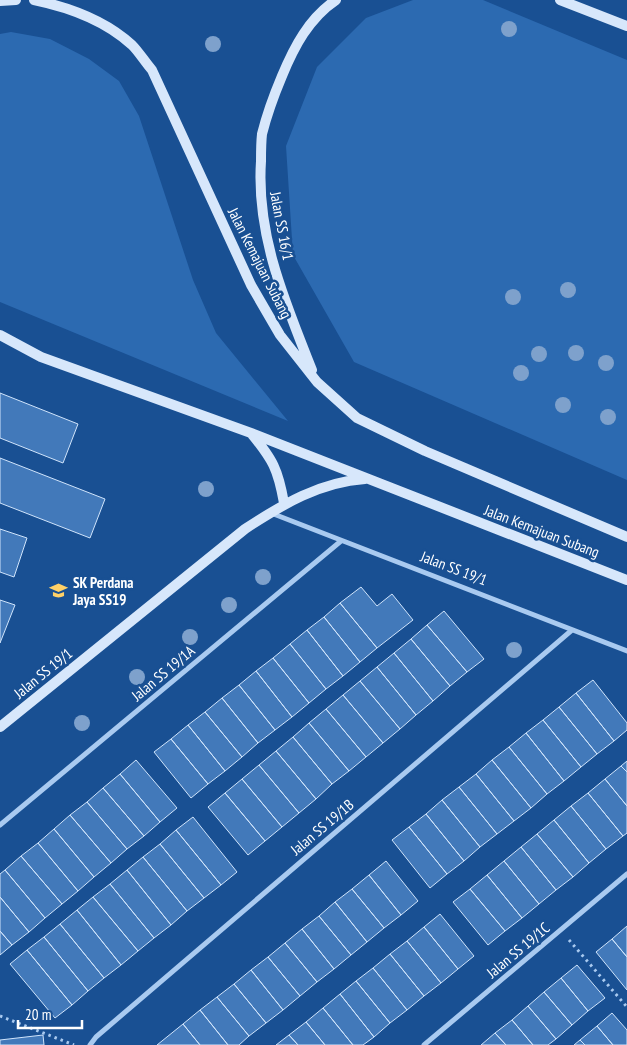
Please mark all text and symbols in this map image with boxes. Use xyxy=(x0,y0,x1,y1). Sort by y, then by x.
street label: Jalan SS 16/1 xyxy=(266,189,298,262)
street label: Jalan Kemajuan Subang xyxy=(223,204,296,322)
street label: Jalan Kemajuan Subang xyxy=(481,500,602,562)
street label: Jalan SS 19/1 xyxy=(417,546,490,589)
place label: SK Perdana Jaya SS19 xyxy=(72,573,133,609)
school or university icon: SK Perdana Jaya SS19 xyxy=(49,581,69,601)
street label: Jalan SS 19/1A xyxy=(127,641,199,706)
street label: Jalan SS 19/1 xyxy=(9,644,76,703)
street label: Jalan SS 19/1B xyxy=(286,795,357,860)
street label: Jalan SS 19/1C xyxy=(482,918,553,982)
scale bar xyxy=(18,998,81,1030)
text: 20 m xyxy=(25,1005,51,1024)

